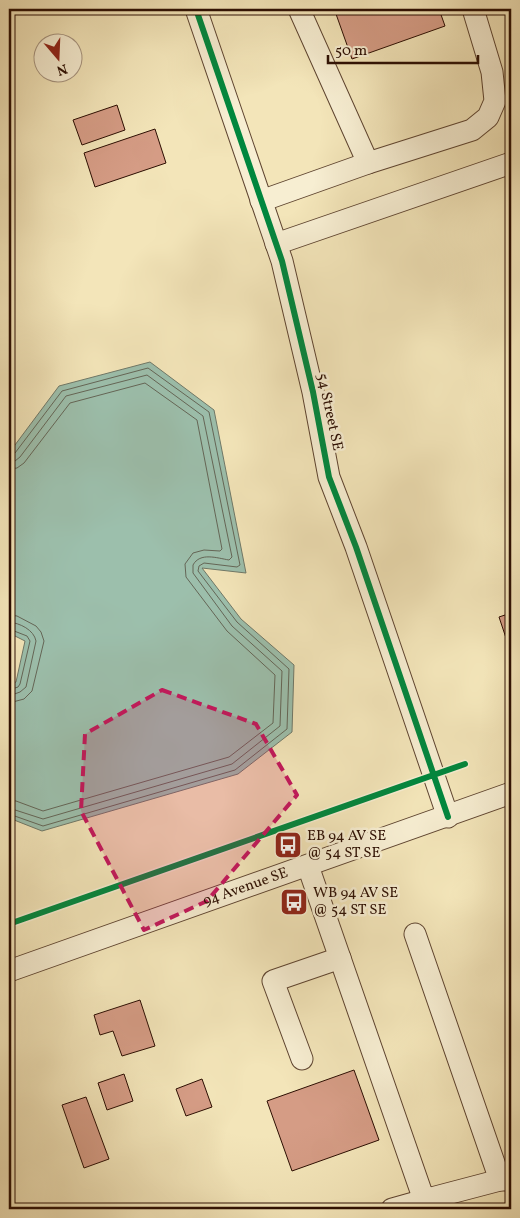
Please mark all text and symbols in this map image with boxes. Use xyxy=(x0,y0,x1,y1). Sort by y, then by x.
north arrow xyxy=(32,32,82,82)
scale bar xyxy=(328,32,478,64)
text: 50 m xyxy=(335,41,367,62)
text: N xyxy=(54,58,70,80)
street label: 54 Street SE xyxy=(311,371,347,453)
place label: EB 94 AV SE @ 54 ST SE xyxy=(307,826,386,864)
bus stop icon: EB 94 AV SE @ 54 ST SE xyxy=(273,830,303,860)
street label: 94 Avenue SE xyxy=(200,862,291,912)
place label: WB 94 AV SE @ 54 ST SE xyxy=(313,883,398,921)
bus stop icon: WB 94 AV SE @ 54 ST SE xyxy=(279,887,309,917)

